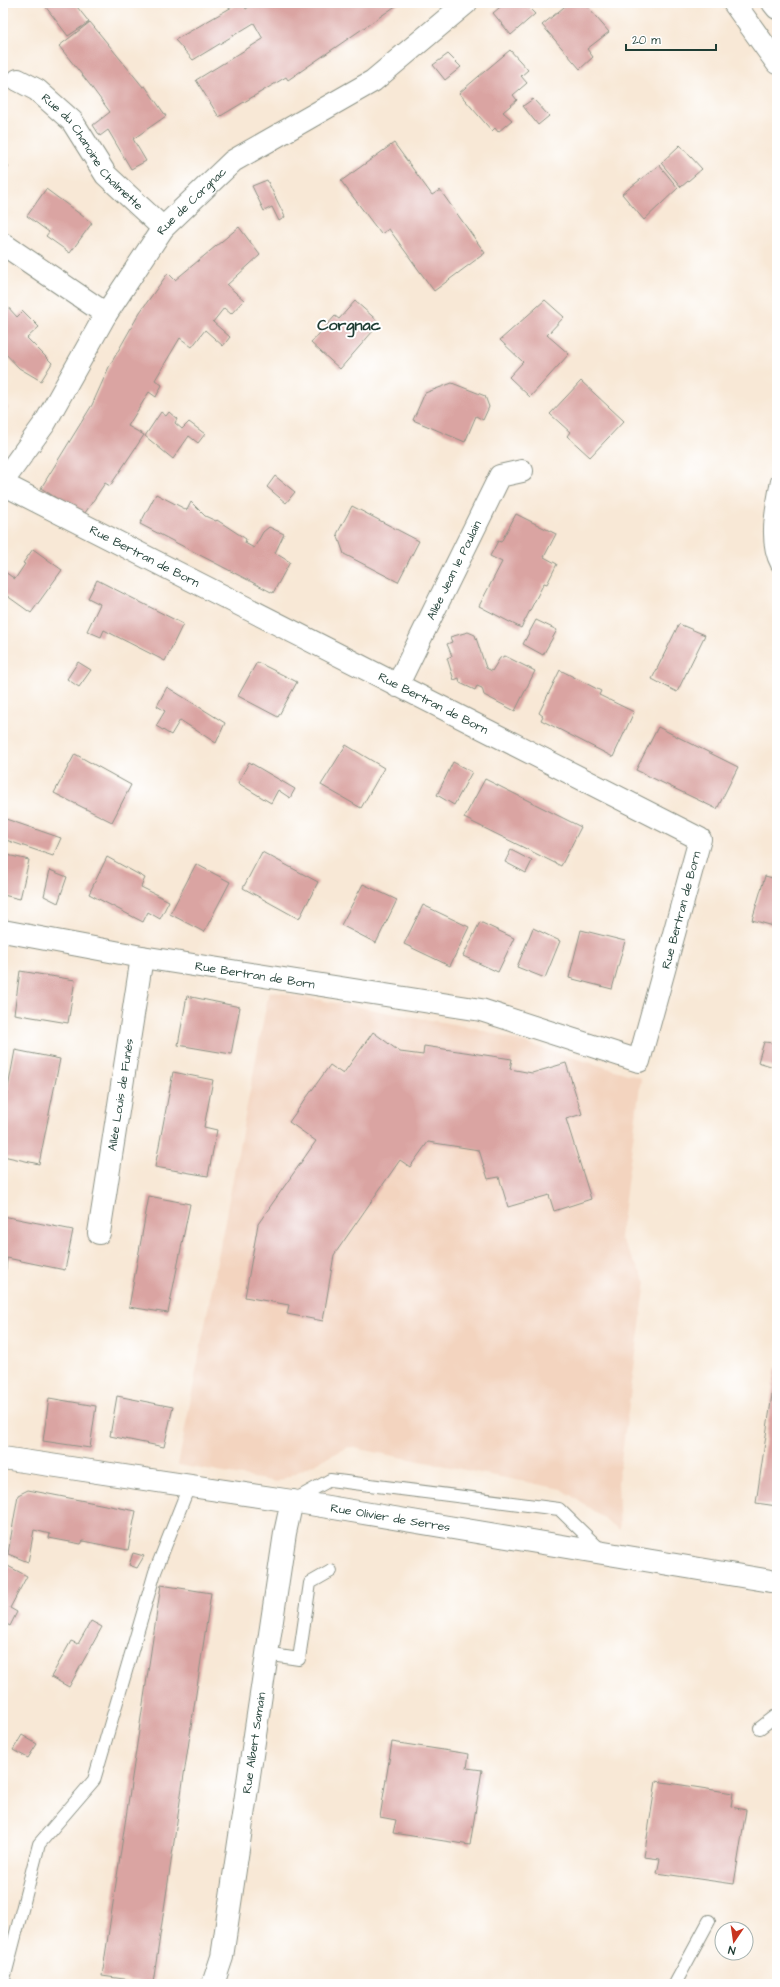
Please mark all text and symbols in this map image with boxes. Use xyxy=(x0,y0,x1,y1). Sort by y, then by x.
scale bar xyxy=(626,26,716,52)
text: 20 m xyxy=(632,32,661,49)
street label: Rue du Chanoine Chalmette xyxy=(37,90,147,215)
street label: Rue de Corgnac xyxy=(153,163,231,238)
district label: Corgnac xyxy=(317,314,382,338)
street label: Allée Jean le Poulain xyxy=(423,518,486,623)
street label: Rue Bertran de Born xyxy=(87,521,202,592)
street label: Rue Bertran de Born xyxy=(375,669,491,739)
street label: Rue Bertran de Born xyxy=(658,849,705,971)
street label: Rue Bertran de Born xyxy=(194,958,316,993)
street label: Allée Louis de Funés xyxy=(104,1037,138,1152)
street label: Rue Olivier de Serres xyxy=(329,1500,452,1536)
street label: Rue Albert Samain xyxy=(238,1691,270,1795)
north arrow xyxy=(714,1921,754,1961)
text: N xyxy=(727,1942,737,1958)

